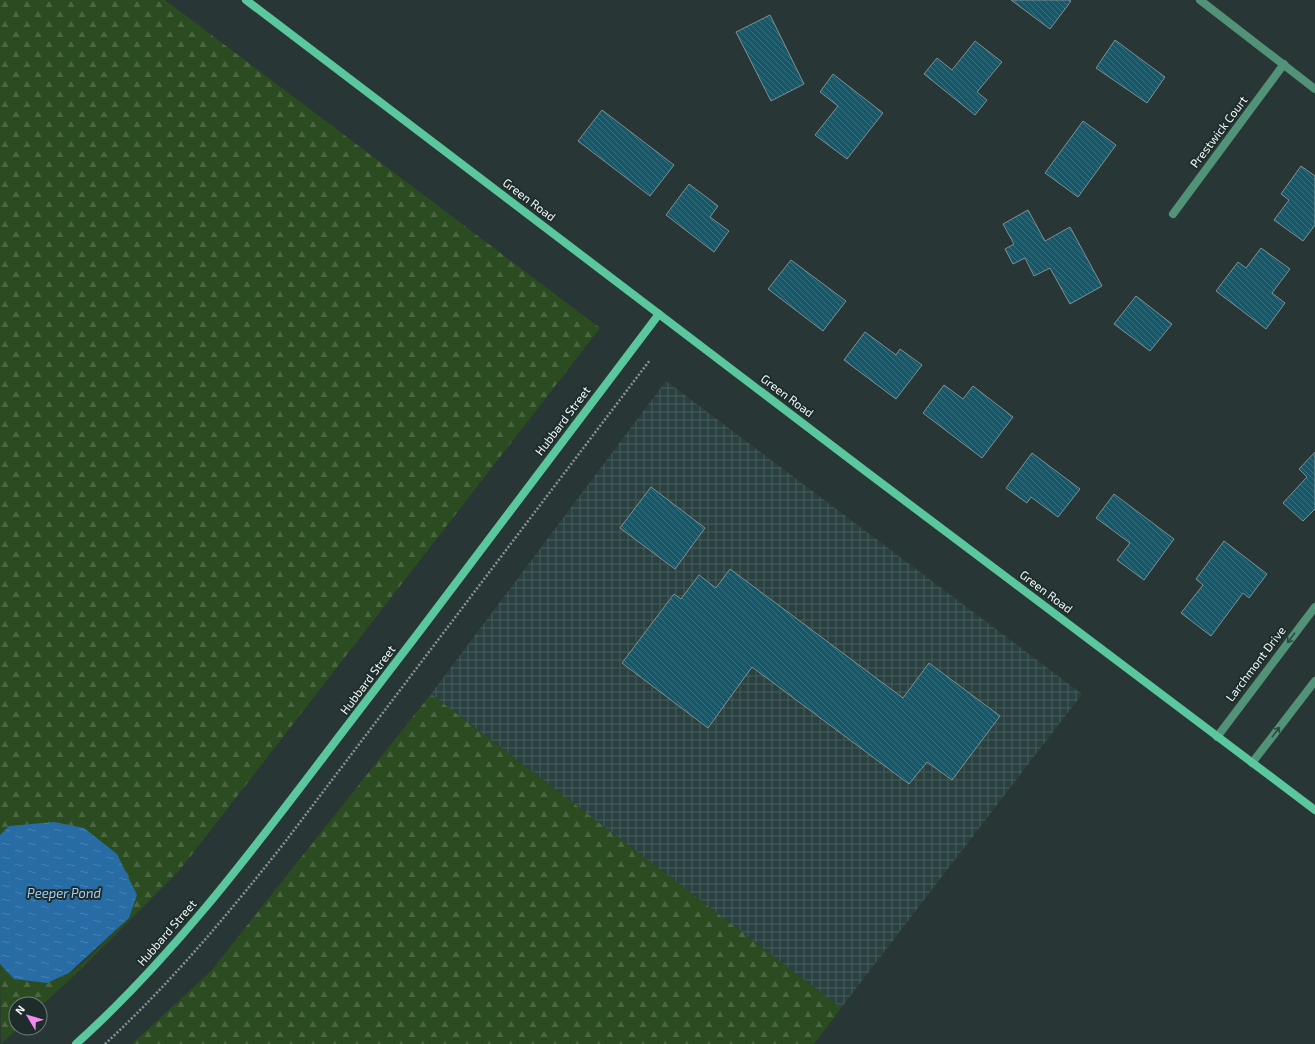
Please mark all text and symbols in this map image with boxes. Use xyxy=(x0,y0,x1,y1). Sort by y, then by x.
street label: Prestwick Court xyxy=(1187,92,1250,170)
street label: Green Road xyxy=(500,175,559,224)
street label: Green Road xyxy=(758,371,817,420)
street label: Hubbard Street xyxy=(532,383,593,458)
street label: Green Road xyxy=(1017,567,1076,616)
street label: Larchmont Drive xyxy=(1222,623,1288,704)
one-way arrow xyxy=(1287,632,1296,643)
street label: Hubbard Street xyxy=(337,642,398,717)
one-way arrow xyxy=(1271,727,1280,738)
water label: Peeper Pond xyxy=(27,885,101,901)
street label: Hubbard Street xyxy=(134,896,199,968)
north arrow xyxy=(8,996,48,1036)
text: N xyxy=(12,1002,27,1017)

